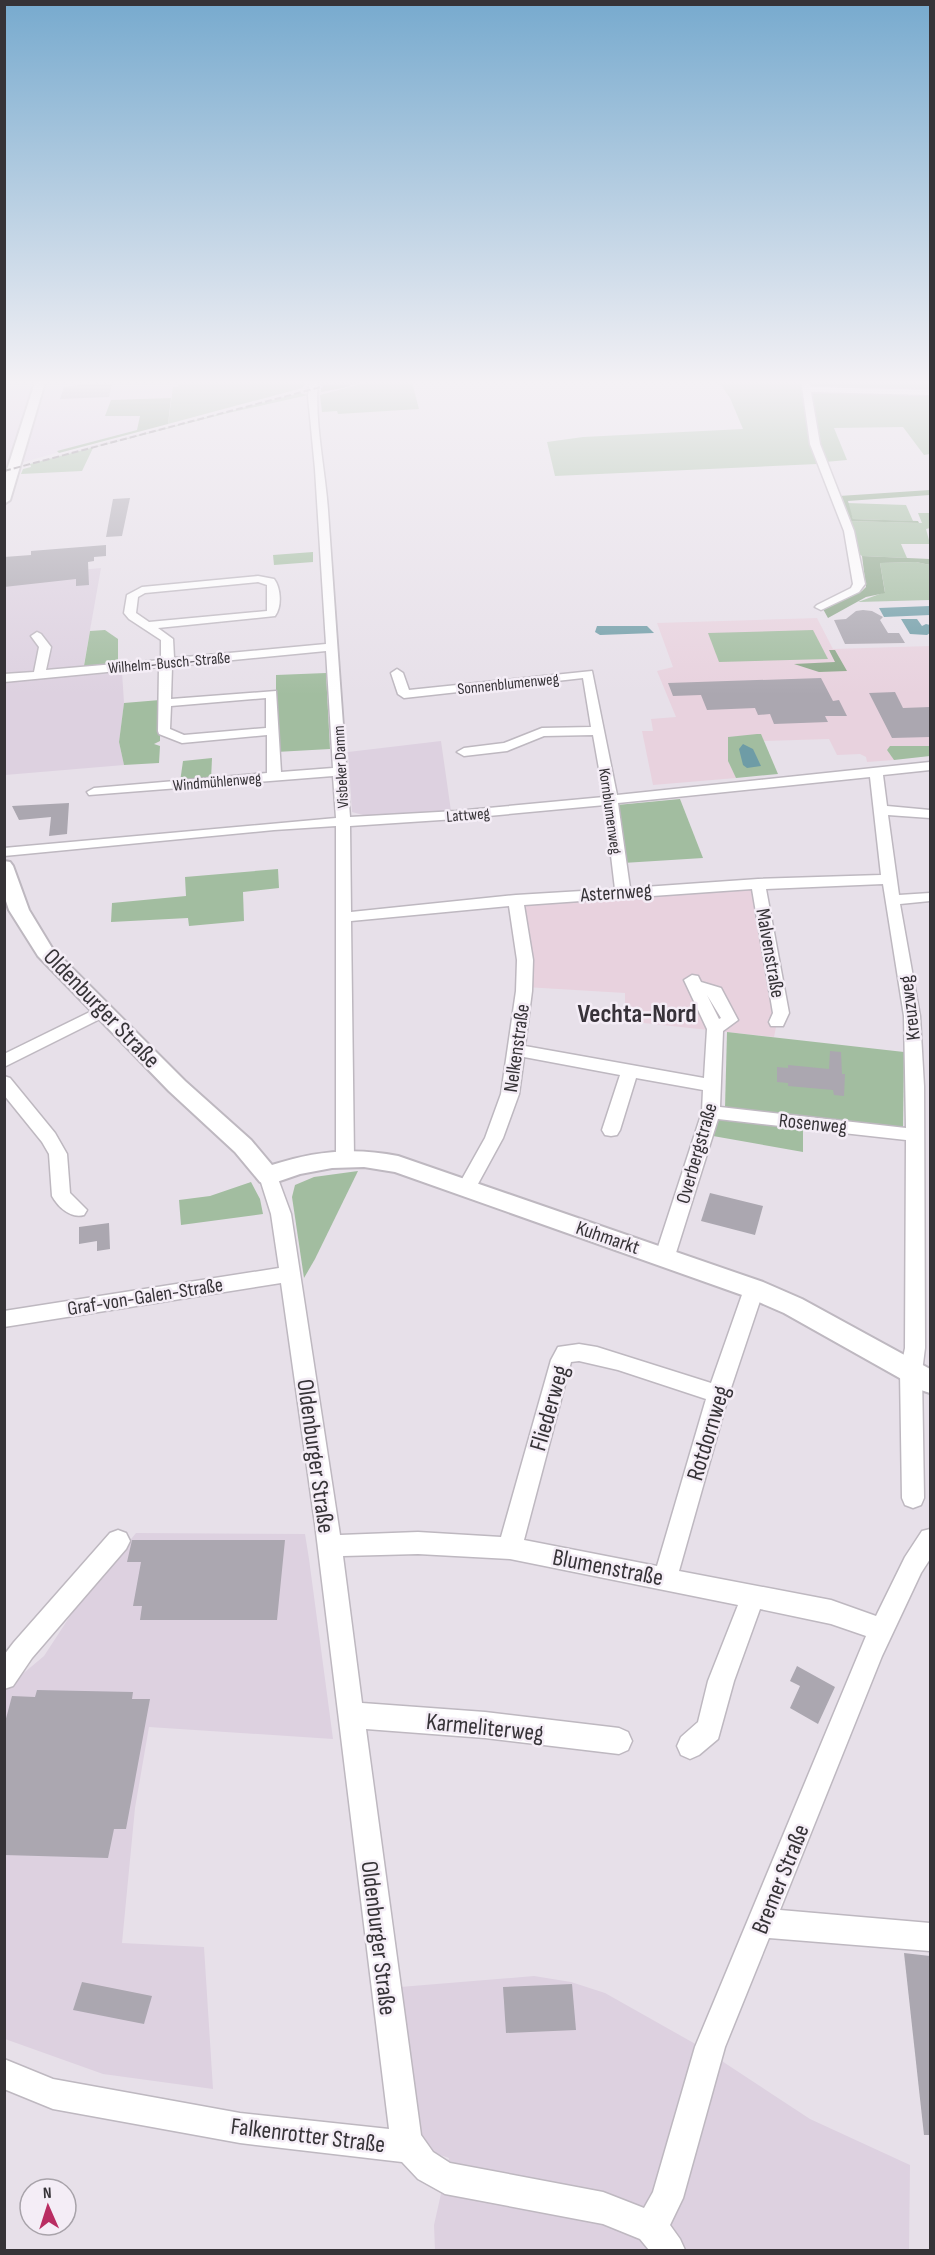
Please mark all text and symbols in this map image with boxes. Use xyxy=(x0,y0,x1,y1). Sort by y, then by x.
street label: Wilhelm-Busch-Straße xyxy=(107,649,231,678)
street label: Sonnenblumenweg xyxy=(456,670,560,699)
street label: Visbeker Damm xyxy=(330,725,353,809)
street label: Kornblumenweg xyxy=(594,767,625,855)
street label: Windmühlenweg xyxy=(172,769,262,796)
street label: Lattweg xyxy=(446,804,491,827)
street label: Asternweg xyxy=(579,879,652,908)
street label: Malvenstraße xyxy=(750,907,790,1000)
street label: Oldenburger Straße xyxy=(37,942,166,1074)
street label: Kreuzweg xyxy=(894,974,926,1042)
district label: Vechta-Nord xyxy=(577,999,697,1030)
street label: Nelkenstraße xyxy=(499,1003,535,1094)
street label: Overbergstraße xyxy=(671,1100,723,1206)
street label: Rosenweg xyxy=(778,1108,848,1139)
street label: Kuhmarkt xyxy=(573,1216,643,1260)
street label: Graf-von-Galen-Straße xyxy=(66,1273,225,1321)
street label: Fliederweg xyxy=(523,1362,576,1454)
street label: Oldenburger Straße xyxy=(290,1377,341,1535)
street label: Rotdornweg xyxy=(680,1382,737,1484)
street label: Blumenstraße xyxy=(550,1543,666,1592)
street label: Karmeliterweg xyxy=(425,1707,545,1748)
street label: Bremer Straße xyxy=(745,1820,816,1938)
street label: Oldenburger Straße xyxy=(355,1859,402,2017)
street label: Falkenrotter Straße xyxy=(229,2112,387,2159)
north arrow xyxy=(18,2177,78,2237)
text: N xyxy=(43,2184,52,2203)

